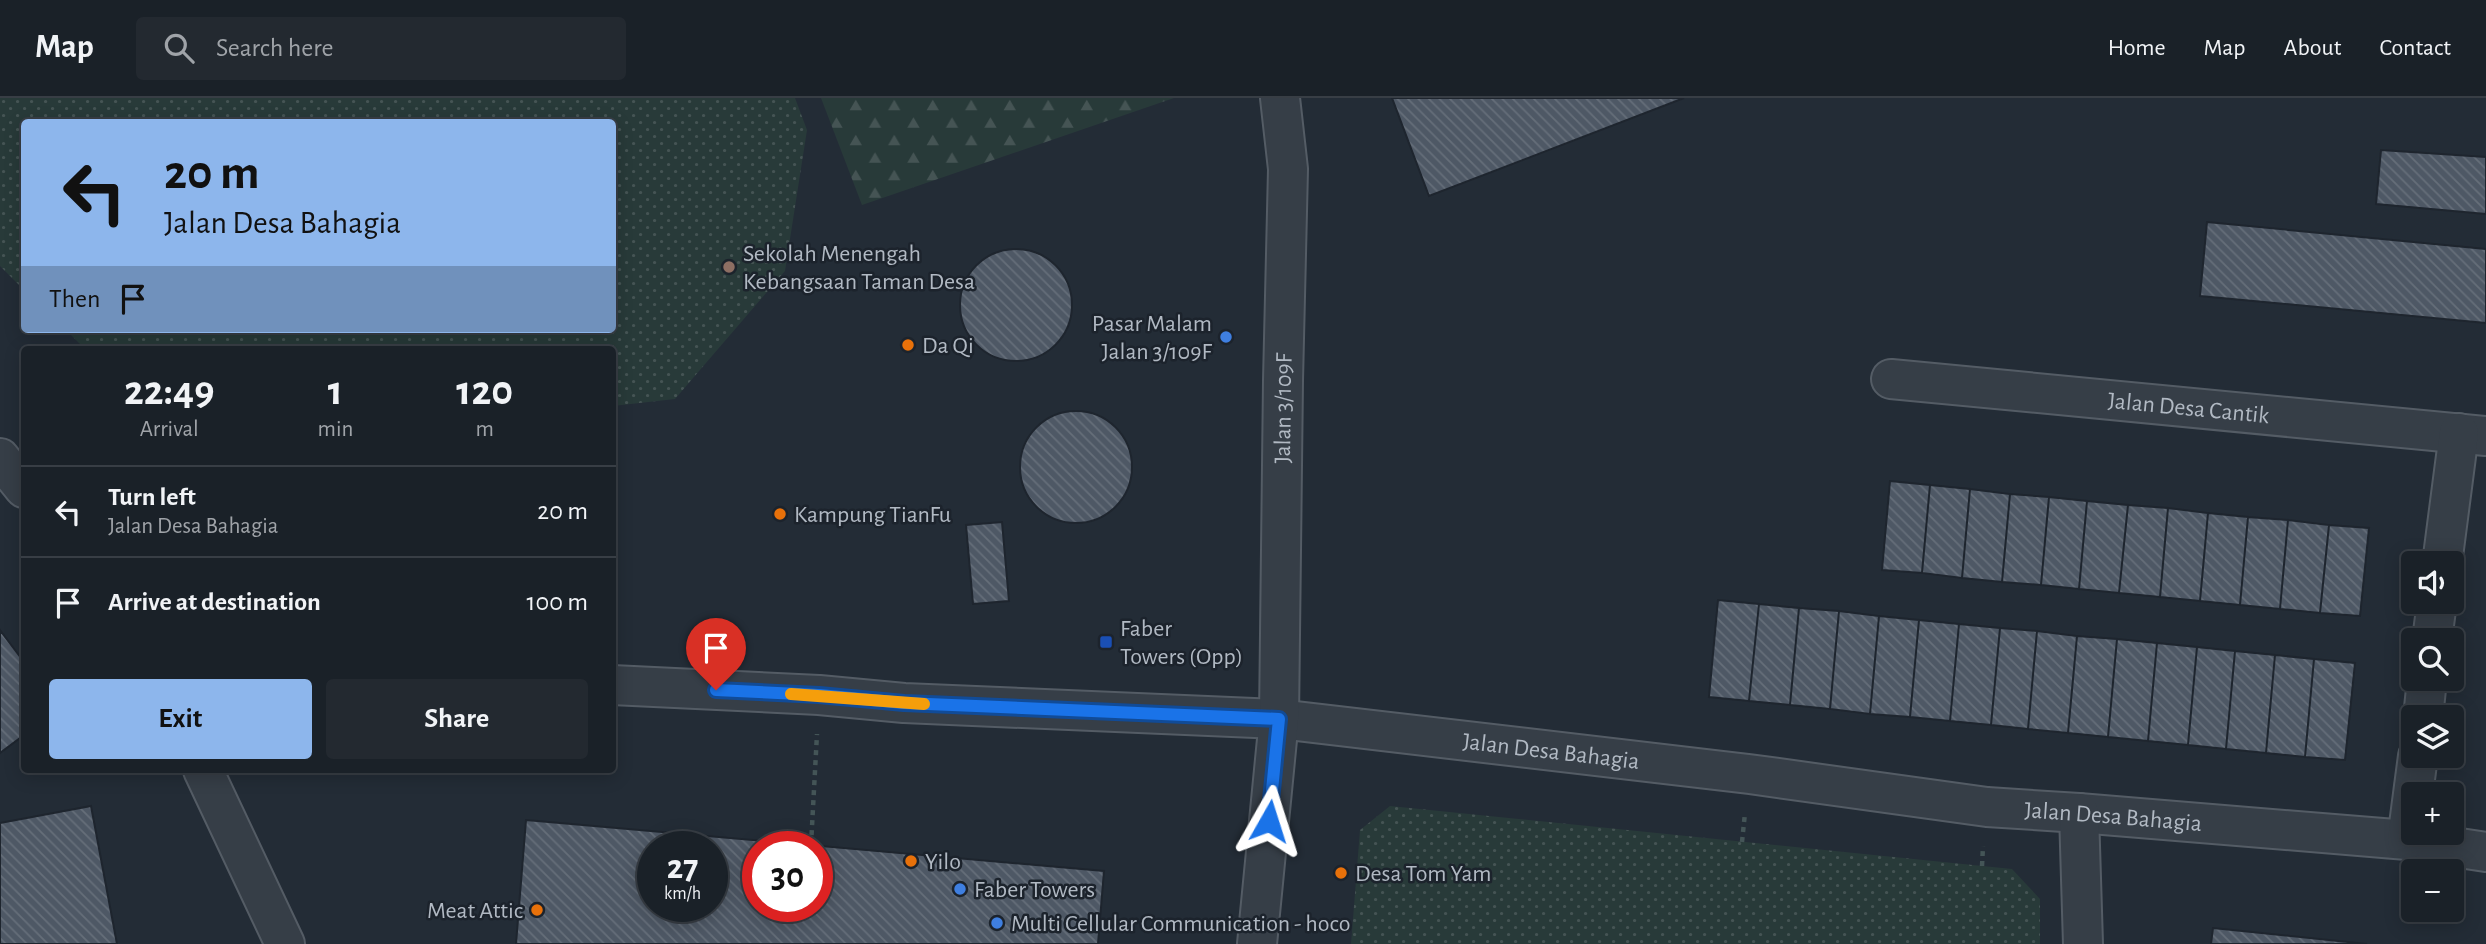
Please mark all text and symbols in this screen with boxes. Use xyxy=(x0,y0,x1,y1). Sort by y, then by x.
search box xyxy=(136,17,626,80)
icon: search xyxy=(160,29,198,67)
text: Map xyxy=(35,31,94,64)
text: Search here xyxy=(216,35,334,61)
text: Home xyxy=(2108,36,2166,60)
text: Map xyxy=(2204,36,2246,60)
text: About xyxy=(2284,36,2341,60)
text: Contact xyxy=(2379,36,2451,60)
icon: left xyxy=(49,147,140,238)
text: 20 m xyxy=(164,149,260,198)
text: Jalan Desa Bahagia xyxy=(164,207,401,239)
place label: Sekolah Menengah Kebangsaan Taman Desa xyxy=(743,242,975,294)
marker: Sekolah Menengah Kebangsaan Taman Desa xyxy=(721,259,737,275)
icon: arrive xyxy=(114,280,152,318)
text: Then xyxy=(49,286,100,312)
place label: Pasar Malam Jalan 3/109F xyxy=(1092,312,1213,364)
marker: Pasar Malam Jalan 3/109F xyxy=(1218,329,1234,345)
place label: Da Qi xyxy=(922,334,974,358)
marker: Da Qi xyxy=(900,337,916,353)
street label: Jalan 3/109F xyxy=(1271,352,1297,464)
text: 22:49 xyxy=(124,370,215,412)
text: 1 xyxy=(328,370,343,412)
text: 120 xyxy=(456,370,513,412)
street label: Jalan Desa Cantik xyxy=(2107,389,2270,428)
text: Arrival xyxy=(140,418,199,441)
text: min xyxy=(317,418,353,441)
text: m xyxy=(475,418,494,441)
text: Turn left xyxy=(108,484,196,510)
icon: left xyxy=(49,493,87,531)
text: 20 m xyxy=(537,498,588,524)
place label: Kampung TianFu xyxy=(794,503,951,527)
marker: Kampung TianFu xyxy=(772,506,788,522)
text: Jalan Desa Bahagia xyxy=(108,515,278,538)
map controls xyxy=(2401,551,2464,922)
button: sound xyxy=(2401,551,2464,614)
icon: arrive xyxy=(49,584,87,622)
text: Arrive at destination xyxy=(108,589,321,615)
text: 100 m xyxy=(527,589,588,615)
place label: Faber Towers (Opp) xyxy=(1120,617,1243,669)
pin xyxy=(686,618,746,690)
button: search xyxy=(2401,628,2464,691)
icon: arrive xyxy=(697,629,735,667)
marker: Faber Towers (Opp) xyxy=(1098,634,1114,650)
button: Exit xyxy=(49,679,312,759)
button: Share xyxy=(326,679,588,759)
button: layers xyxy=(2401,705,2464,768)
street label: Jalan Desa Bahagia xyxy=(1461,730,1641,774)
button: + xyxy=(2401,782,2464,845)
position arrow xyxy=(1232,784,1306,858)
street label: Jalan Desa Bahagia xyxy=(2024,798,2203,836)
speed limit sign: 30 xyxy=(742,831,833,922)
text: 27 xyxy=(667,850,698,885)
place label: Yilo xyxy=(925,850,961,874)
marker: Yilo xyxy=(903,853,919,869)
button: − xyxy=(2401,859,2464,922)
place label: Desa Tom Yam xyxy=(1355,862,1492,886)
marker: Desa Tom Yam xyxy=(1333,865,1349,881)
place label: Faber Towers xyxy=(974,878,1095,902)
marker: Faber Towers xyxy=(952,881,968,897)
text: km/h xyxy=(664,885,701,903)
place label: Meat Attic xyxy=(427,899,523,923)
marker: Meat Attic xyxy=(529,902,545,918)
place label: Multi Cellular Communication - hoco xyxy=(1011,912,1351,936)
marker: Multi Cellular Communication - hoco xyxy=(989,915,1005,931)

